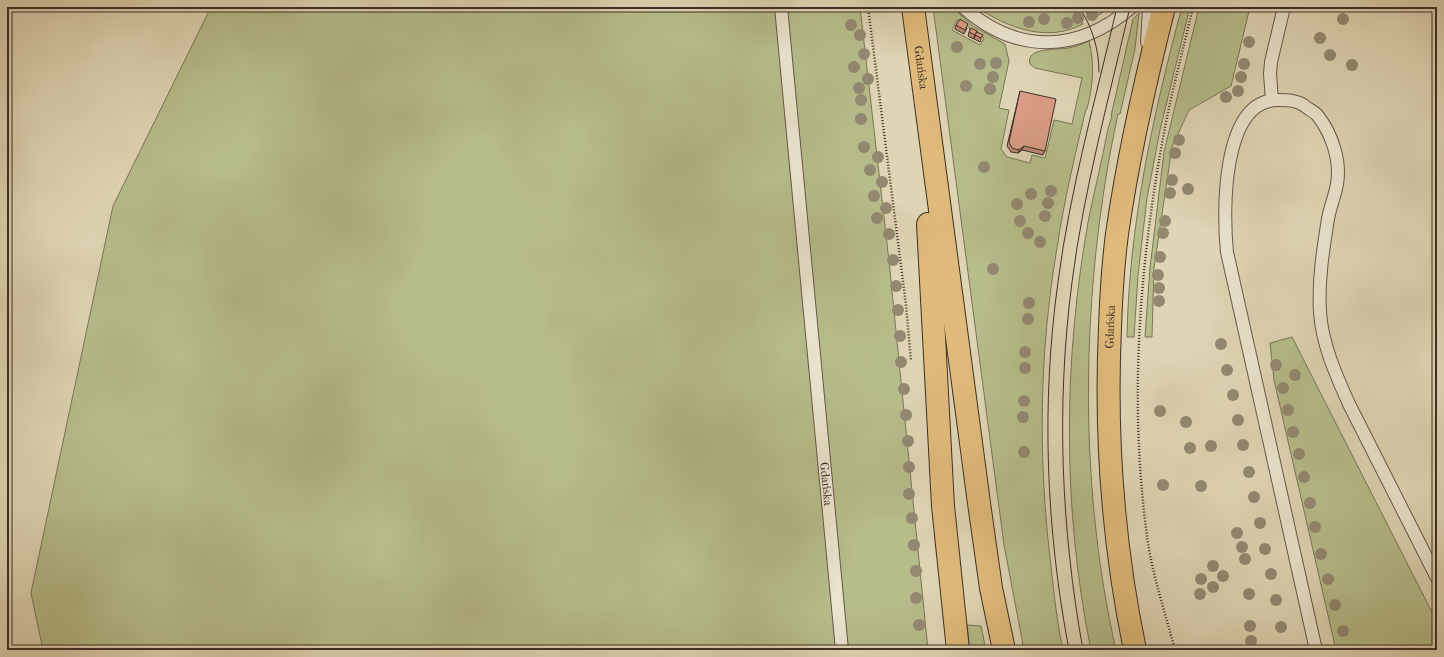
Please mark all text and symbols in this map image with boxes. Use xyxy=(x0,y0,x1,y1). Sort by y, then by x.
street label: Gdańska xyxy=(911,45,931,91)
street label: Gdańska xyxy=(1102,304,1118,349)
street label: Gdańska xyxy=(817,461,835,507)

